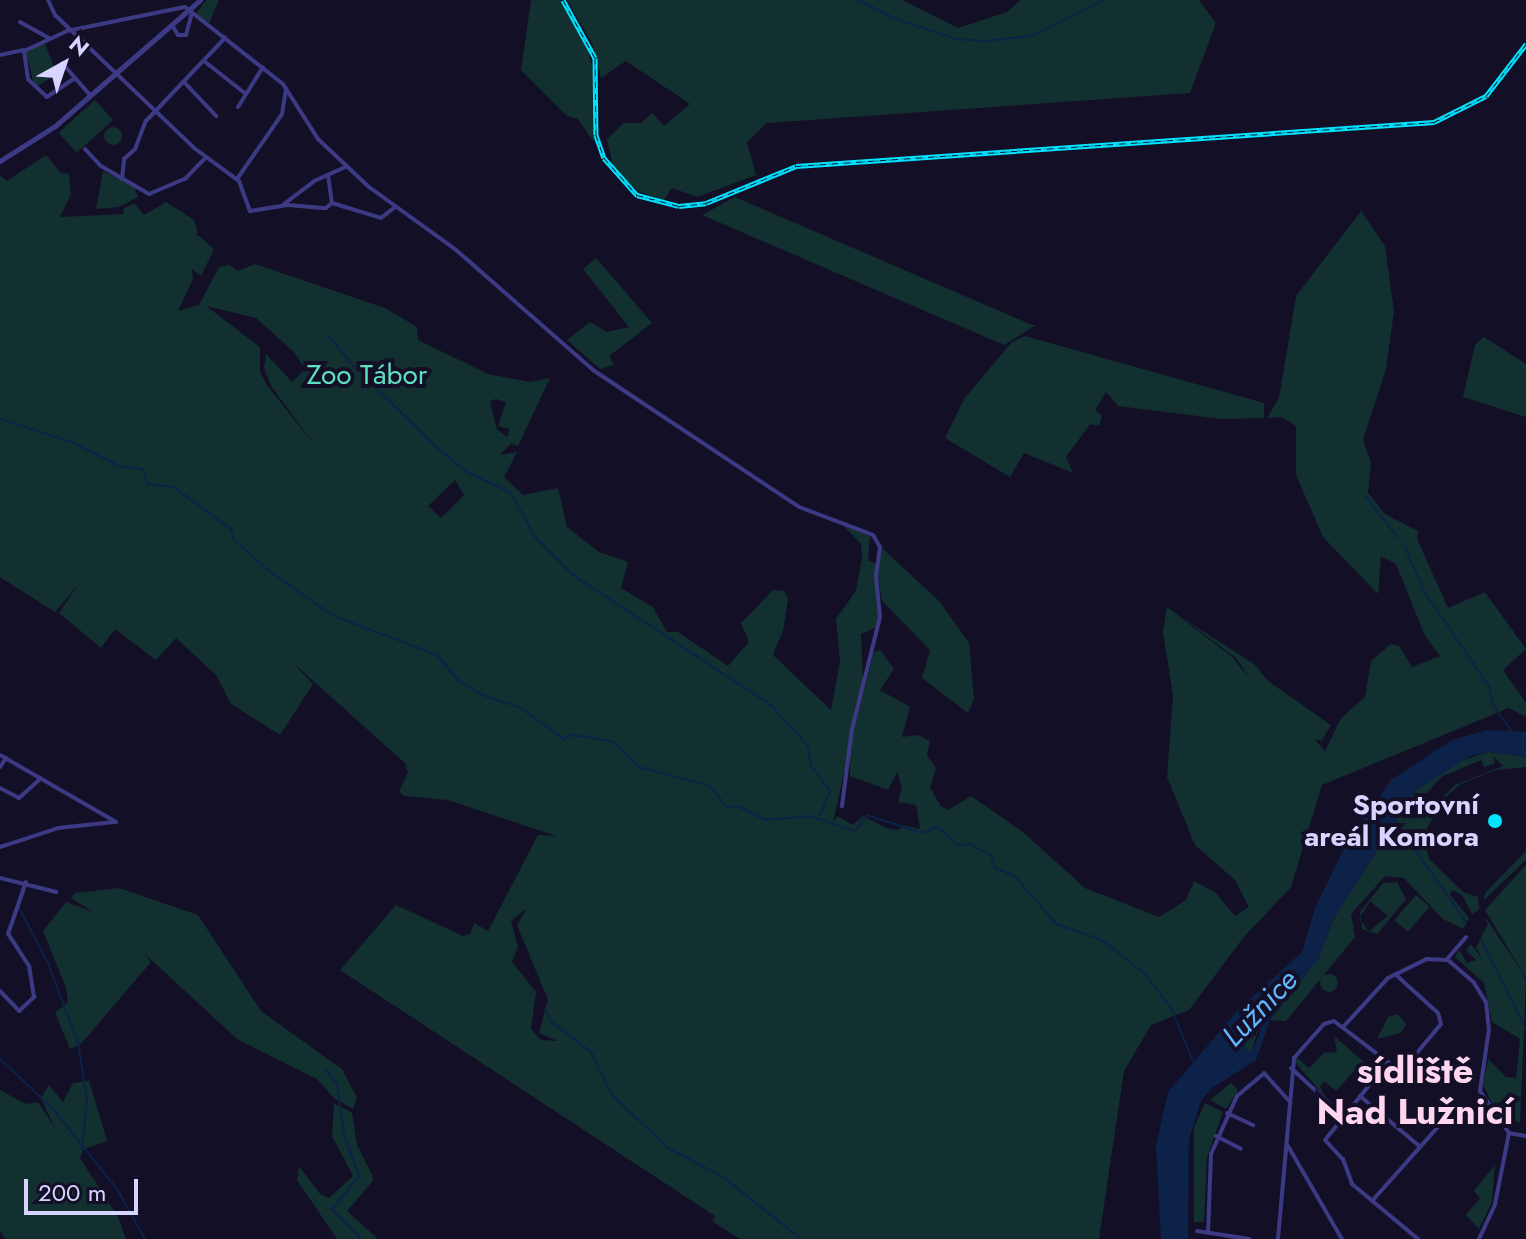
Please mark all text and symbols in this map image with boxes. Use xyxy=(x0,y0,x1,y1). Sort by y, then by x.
north arrow xyxy=(24,24,104,104)
text: N xyxy=(62,28,96,63)
park label: Zoo Tábor xyxy=(307,358,427,392)
place label: Sportovní areál Komora xyxy=(1304,788,1479,854)
marker: Sportovní areál Komora xyxy=(1486,812,1504,830)
water label: Lužnice xyxy=(1215,962,1305,1054)
district label: sídliště Nad Lužnicí xyxy=(1317,1048,1513,1133)
scale bar xyxy=(28,1163,142,1213)
text: 200 m xyxy=(38,1175,106,1210)

